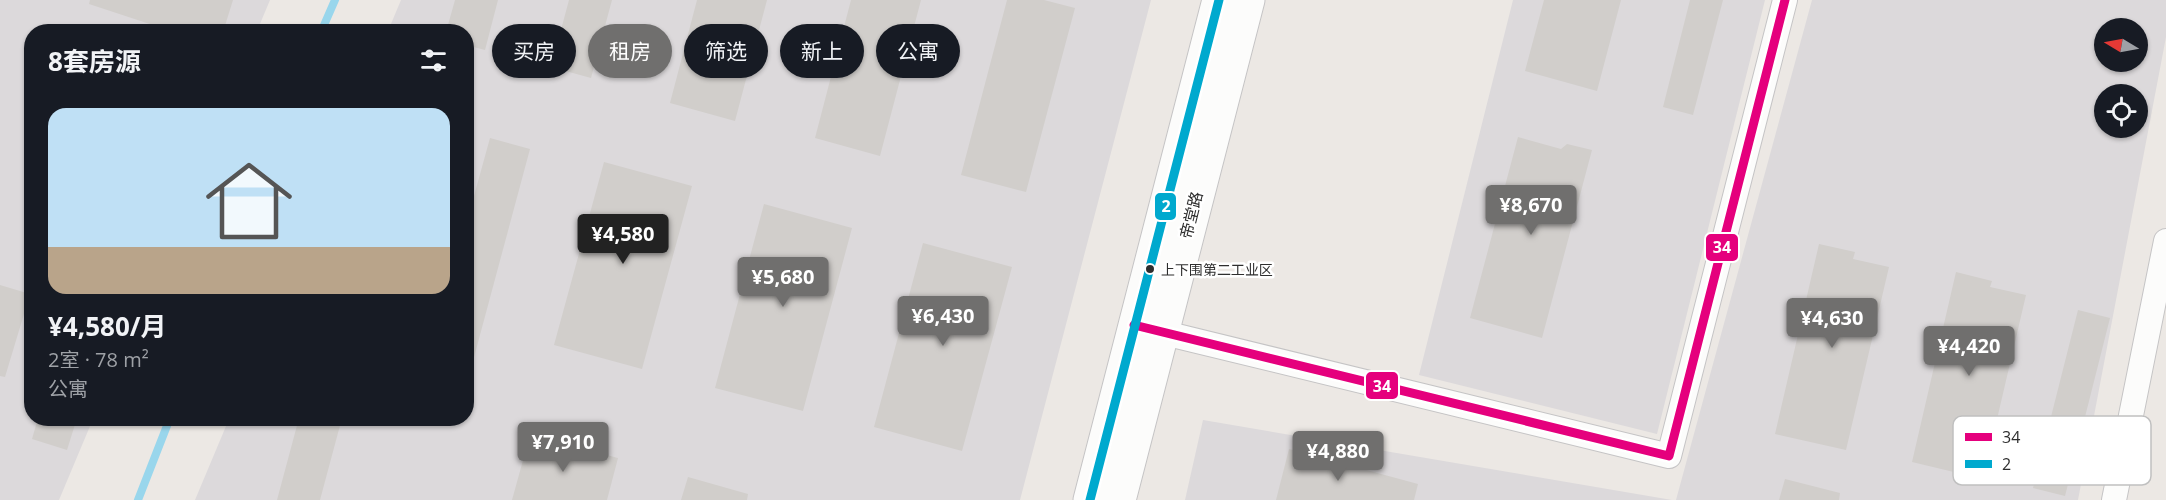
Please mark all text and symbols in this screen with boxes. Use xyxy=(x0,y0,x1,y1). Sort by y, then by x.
north arrow xyxy=(2094,18,2148,72)
map controls xyxy=(2094,18,2148,138)
chip: 买房 xyxy=(492,24,576,78)
chip: 租房 xyxy=(588,24,672,78)
chip: 筛选 xyxy=(684,24,768,78)
chip: 新上 xyxy=(780,24,864,78)
chip: 公寓 xyxy=(876,24,960,78)
text: 8套房源 xyxy=(48,43,141,79)
icon: filters xyxy=(417,44,450,77)
button: locate xyxy=(2094,84,2148,138)
icon: home xyxy=(195,147,303,255)
pin: ¥8,670 xyxy=(1482,185,1580,236)
street label: 帝堂路 xyxy=(1175,189,1207,241)
text: ¥8,670 xyxy=(1500,191,1562,218)
line badge: 2 xyxy=(1154,192,1177,221)
text: 2 xyxy=(1161,195,1171,217)
pin: ¥4,580 xyxy=(574,214,672,265)
text: ¥4,580 xyxy=(592,220,654,247)
line badge: 34 xyxy=(1705,233,1739,262)
text: 34 xyxy=(1713,236,1731,258)
pin: ¥5,680 xyxy=(734,257,832,308)
place label: 上下围第二工业区 xyxy=(1161,260,1273,279)
text: ¥5,680 xyxy=(752,263,814,290)
marker: 上下围第二工业区 xyxy=(1144,263,1156,275)
pin: ¥6,430 xyxy=(894,296,992,347)
pin: ¥4,630 xyxy=(1783,298,1881,349)
text: ¥6,430 xyxy=(912,302,974,329)
text: ¥4,630 xyxy=(1801,304,1863,331)
text: ¥4,580/月 xyxy=(48,308,167,344)
pin: ¥4,420 xyxy=(1920,326,2018,377)
text: ¥4,420 xyxy=(1938,332,2000,359)
text: 2室 · 78 m² xyxy=(48,346,149,373)
line badge: 34 xyxy=(1365,371,1399,400)
text: 公寓 xyxy=(48,375,88,402)
text: 34 xyxy=(1373,375,1391,397)
legend xyxy=(1953,416,2151,485)
pin: ¥7,910 xyxy=(514,422,612,473)
text: 34 xyxy=(2002,426,2020,448)
text: ¥7,910 xyxy=(532,428,594,455)
pin: ¥4,880 xyxy=(1289,431,1387,482)
text: ¥4,880 xyxy=(1307,437,1369,464)
text: 2 xyxy=(2002,453,2011,475)

